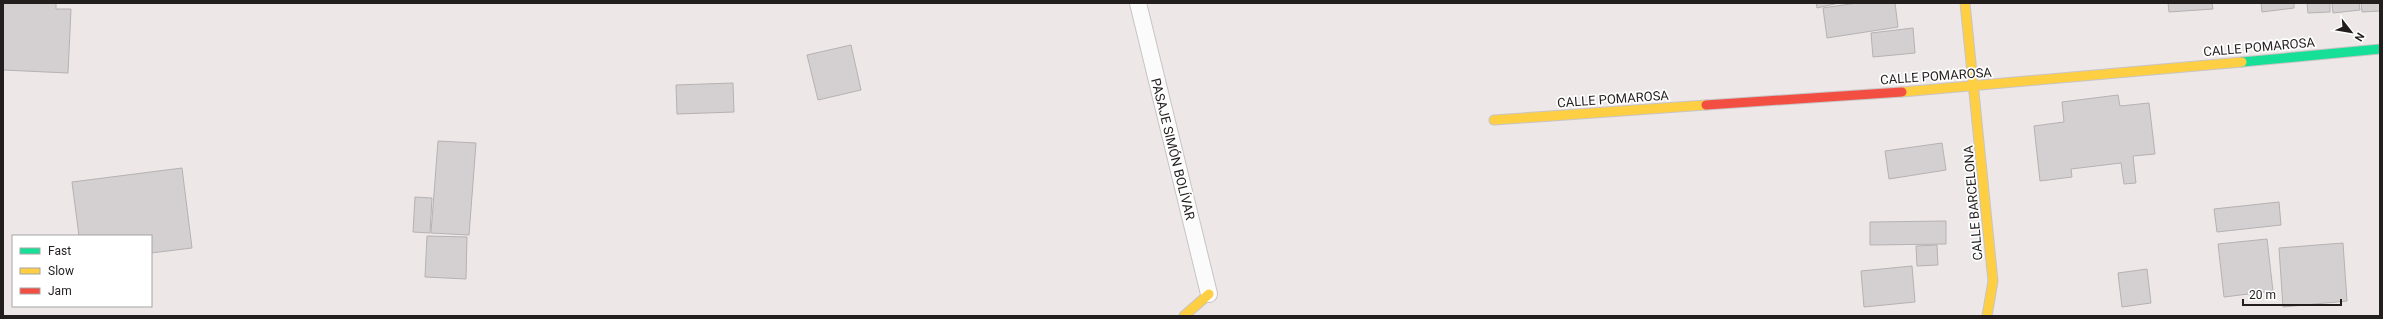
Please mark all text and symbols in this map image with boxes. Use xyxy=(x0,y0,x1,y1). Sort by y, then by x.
north arrow xyxy=(2331,12,2371,52)
text: N xyxy=(2351,30,2367,44)
street label: CALLE POMAROSA xyxy=(2203,35,2316,59)
street label: CALLE POMAROSA xyxy=(1880,65,1993,87)
street label: PASAJE SIMÓN BOLÍVAR xyxy=(1148,76,1198,222)
street label: CALLE POMAROSA xyxy=(1557,88,1670,110)
street label: CALLE BARCELONA xyxy=(1960,144,1986,261)
legend xyxy=(12,235,152,307)
text: Fast xyxy=(48,244,71,258)
text: Slow xyxy=(48,264,74,278)
scale bar xyxy=(2243,281,2341,307)
text: Jam xyxy=(48,284,72,298)
text: 20 m xyxy=(2249,288,2276,302)

